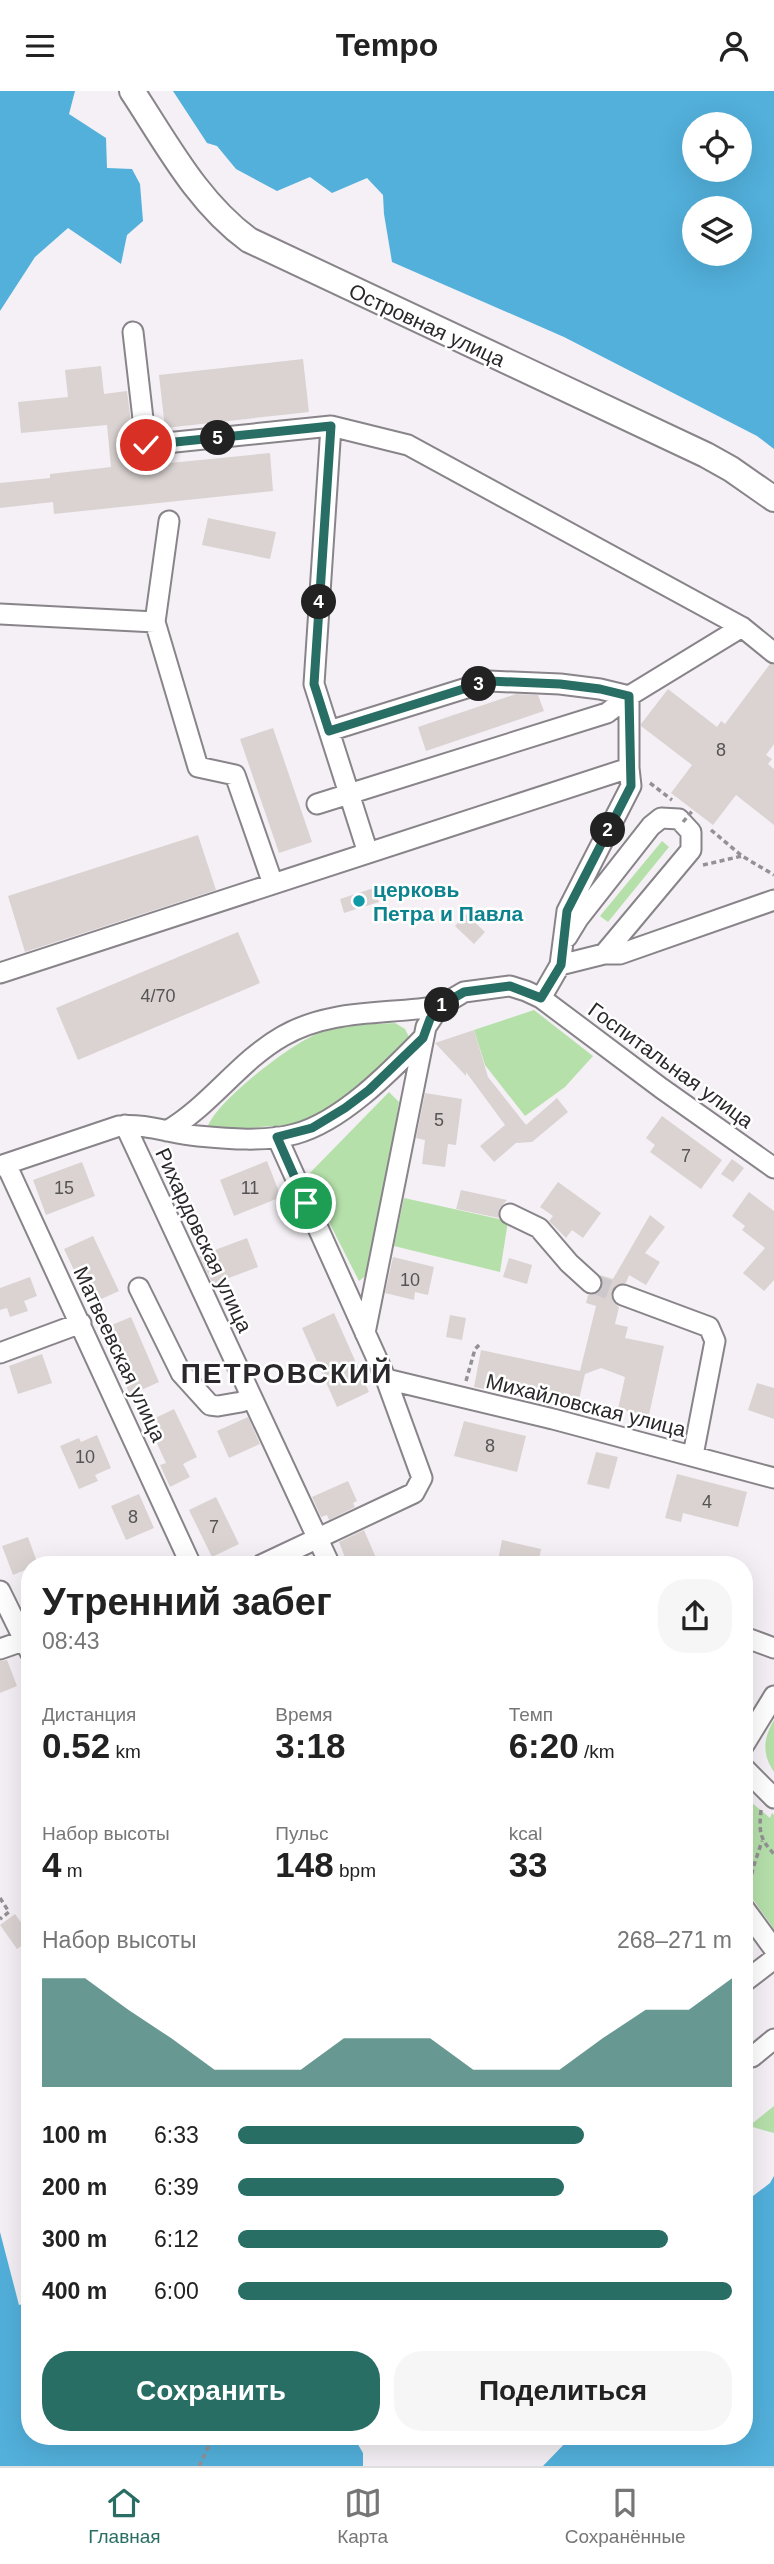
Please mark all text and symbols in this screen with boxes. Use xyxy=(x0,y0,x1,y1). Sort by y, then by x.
icon: menu xyxy=(21,27,59,65)
text: Tempo xyxy=(336,27,438,63)
icon: person xyxy=(715,27,753,65)
map controls xyxy=(682,112,752,266)
button: locate xyxy=(682,112,752,182)
button: layers xyxy=(682,196,752,266)
street label: Островная улица xyxy=(345,279,509,371)
pin xyxy=(116,415,176,475)
pin: 5 xyxy=(200,421,235,455)
icon: check xyxy=(127,426,165,464)
text: 5 xyxy=(212,427,223,448)
pin: 4 xyxy=(302,585,336,619)
text: 4 xyxy=(313,591,324,612)
pin: 3 xyxy=(462,667,496,701)
text: 3 xyxy=(473,673,484,694)
house number: 8 xyxy=(716,740,726,760)
pin: 2 xyxy=(590,813,626,847)
text: 2 xyxy=(602,819,613,840)
place label: церковь Петра и Павла xyxy=(373,878,524,925)
marker: церковь Петра и Павла xyxy=(351,893,367,909)
house number: 4/70 xyxy=(140,986,176,1006)
pin: 1 xyxy=(424,988,460,1023)
text: 1 xyxy=(436,994,447,1015)
street label: Госпитальная улица xyxy=(584,998,758,1133)
house number: 5 xyxy=(434,1110,444,1130)
street label: Рихардовская улица xyxy=(151,1144,257,1336)
house number: 7 xyxy=(681,1146,691,1166)
pin xyxy=(276,1173,336,1233)
house number: 15 xyxy=(54,1178,74,1198)
house number: 11 xyxy=(241,1178,259,1198)
icon: arrive xyxy=(287,1184,325,1222)
street label: Матвеевская улица xyxy=(69,1263,171,1445)
house number: 10 xyxy=(400,1270,420,1290)
district label: ПЕТРОВСКИЙ xyxy=(181,1357,393,1389)
street label: Михайловская улица xyxy=(484,1369,688,1441)
house number: 8 xyxy=(485,1436,495,1456)
house number: 10 xyxy=(75,1447,95,1467)
house number: 4 xyxy=(702,1492,712,1512)
house number: 8 xyxy=(128,1507,138,1527)
house number: 7 xyxy=(209,1517,219,1537)
button: share xyxy=(658,1579,732,1653)
text: Утренний забег xyxy=(42,1581,332,1623)
text: 08:43 xyxy=(42,1628,100,1654)
text: Дистанция xyxy=(42,1704,136,1725)
text: Время xyxy=(275,1704,333,1725)
text: Темп xyxy=(509,1704,553,1725)
text: 0.52 xyxy=(42,1726,110,1765)
text: 3:18 xyxy=(275,1726,345,1765)
text: 6:20 xyxy=(509,1726,579,1765)
text: km xyxy=(110,1741,141,1762)
text: /km xyxy=(579,1741,615,1762)
text: Набор высоты xyxy=(42,1823,170,1844)
text: Пульс xyxy=(275,1823,329,1844)
text: kcal xyxy=(509,1823,542,1844)
text: 4 xyxy=(42,1845,61,1884)
text: 148 xyxy=(275,1845,334,1884)
text: 33 xyxy=(509,1845,548,1884)
text: m xyxy=(61,1860,83,1881)
text: bpm xyxy=(334,1860,376,1881)
text: Набор высоты xyxy=(42,1927,196,1953)
text: 268–271 m xyxy=(617,1927,732,1953)
text: 100 m xyxy=(42,2122,107,2148)
text: 6:33 xyxy=(154,2122,199,2148)
text: 200 m xyxy=(42,2174,107,2200)
text: 6:39 xyxy=(154,2174,199,2200)
text: 300 m xyxy=(42,2226,107,2252)
text: 6:12 xyxy=(154,2226,199,2252)
text: 400 m xyxy=(42,2278,107,2304)
text: 6:00 xyxy=(154,2278,199,2304)
button: Сохранить xyxy=(42,2351,380,2431)
button: Поделиться xyxy=(394,2351,732,2431)
tab: Главная xyxy=(88,2484,161,2548)
tab: Карта xyxy=(337,2484,388,2548)
tab: Сохранённые xyxy=(565,2484,686,2548)

